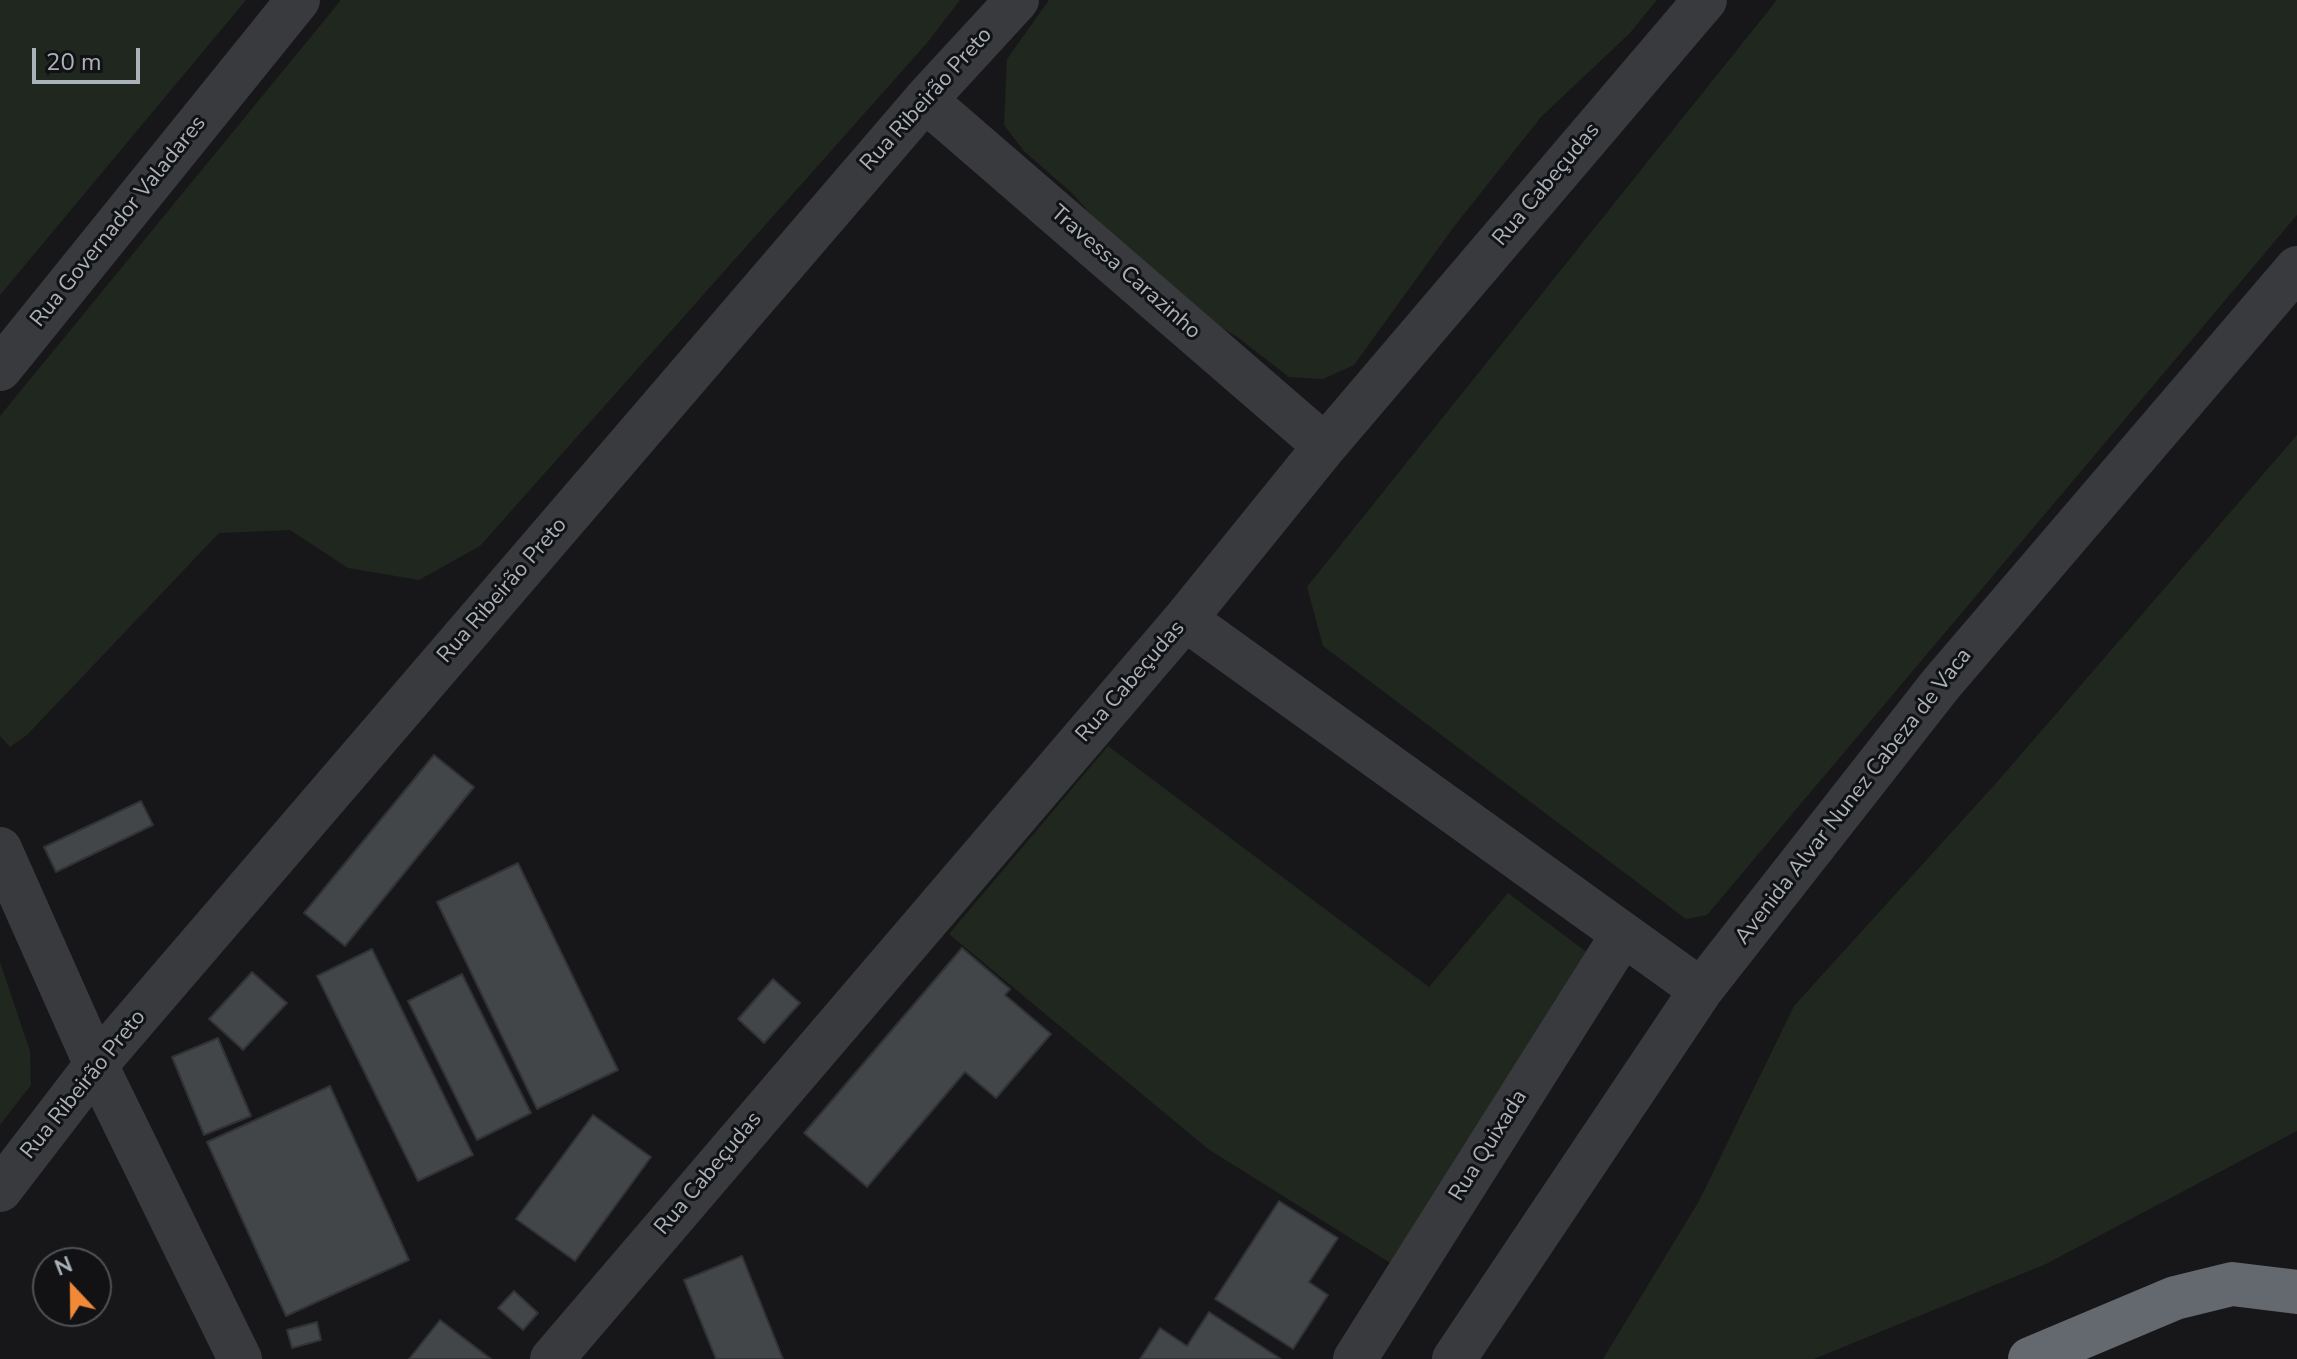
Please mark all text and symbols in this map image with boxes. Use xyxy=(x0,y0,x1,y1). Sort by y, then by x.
street label: Rua Ribeirão Preto xyxy=(856,23,998,177)
scale bar xyxy=(36,32,144,82)
text: 20 m xyxy=(46,46,102,78)
street label: Rua Governador Valadares xyxy=(26,111,212,333)
street label: Rua Cabeçudas xyxy=(1488,118,1606,252)
street label: Travessa Carazinho xyxy=(1045,201,1205,345)
street label: Rua Ribeirão Preto xyxy=(433,513,573,669)
street label: Rua Cabeçudas xyxy=(1071,616,1191,748)
street label: Avenida Alvar Nunez Cabeza de Vaca xyxy=(1730,644,1978,950)
street label: Rua Ribeirão Preto xyxy=(16,1005,152,1165)
street label: Rua Quixada xyxy=(1444,1085,1534,1207)
street label: Rua Cabeçudas xyxy=(650,1107,768,1241)
north arrow xyxy=(32,1247,112,1327)
text: N xyxy=(51,1250,77,1284)

